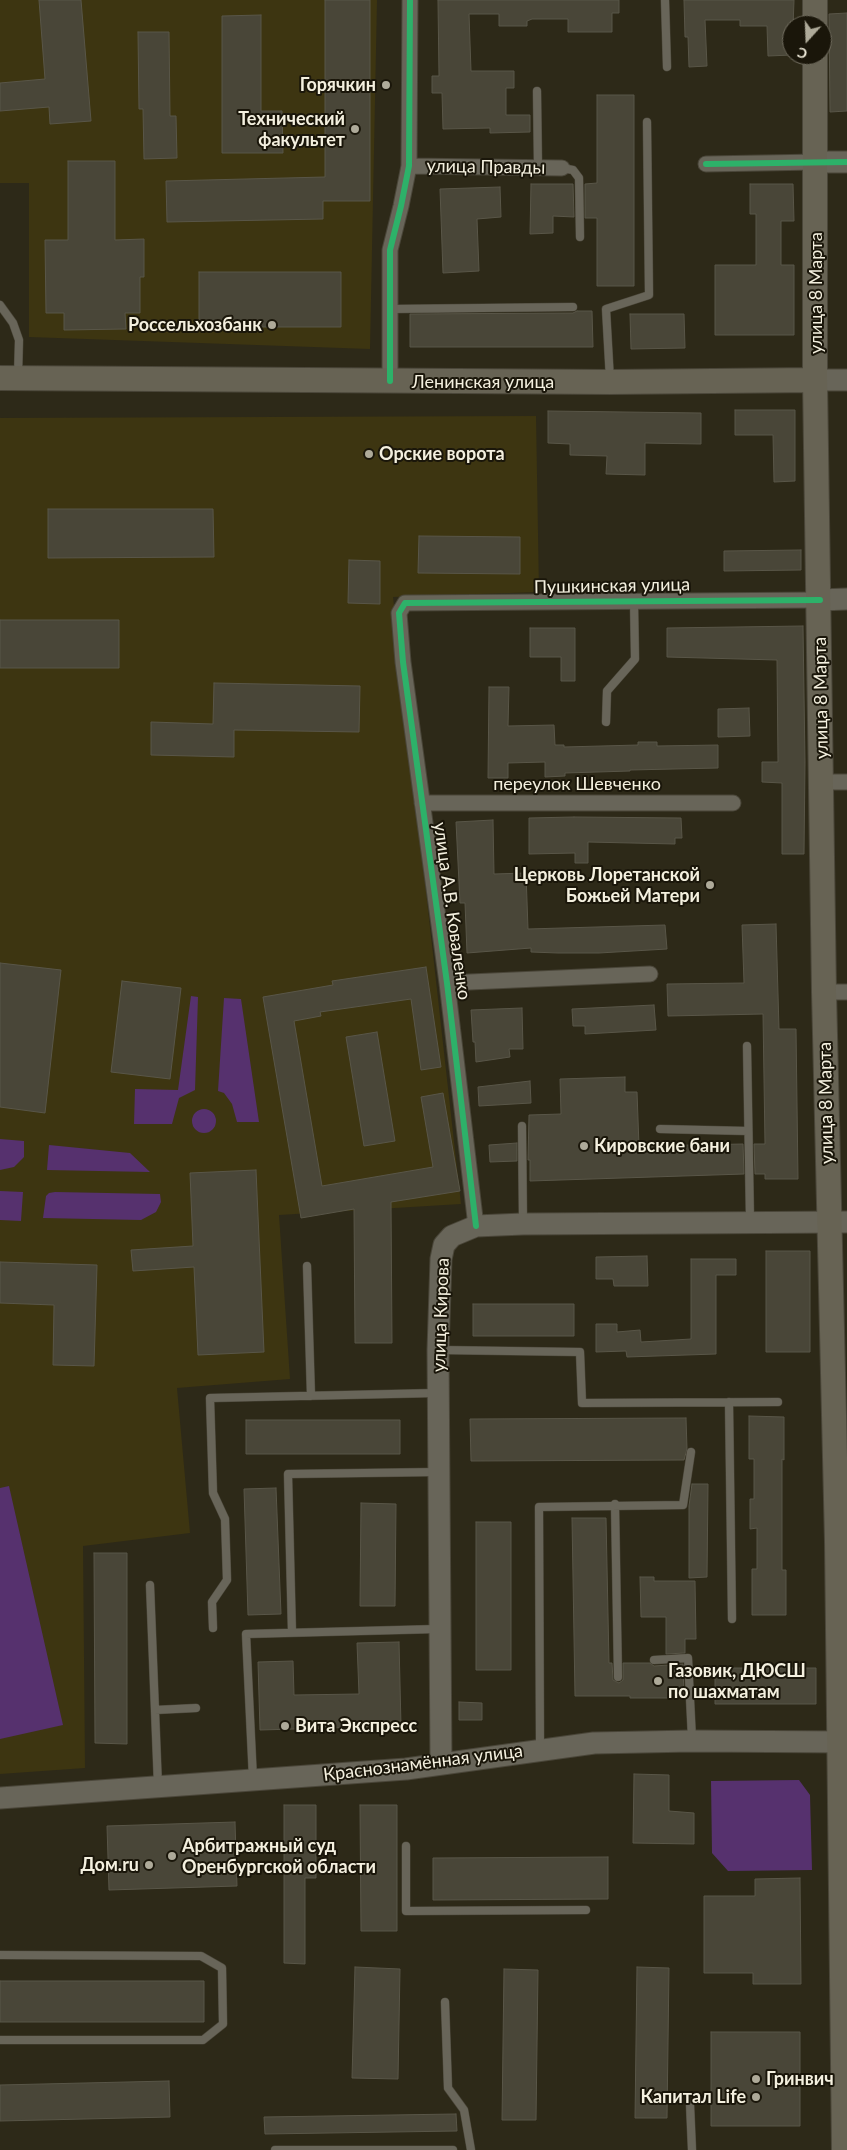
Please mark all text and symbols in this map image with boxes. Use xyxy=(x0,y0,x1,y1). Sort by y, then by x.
north arrow xyxy=(782,15,832,65)
text: С xyxy=(795,44,809,63)
place label: Горячкин xyxy=(300,74,376,96)
marker: Горячкин xyxy=(380,79,392,91)
place label: Технический факультет xyxy=(238,108,345,150)
marker: Технический факультет xyxy=(349,123,361,135)
street label: улица Правды xyxy=(426,155,546,179)
street label: улица 8 Марта xyxy=(805,232,827,354)
place label: Россельхозбанк xyxy=(128,314,262,336)
marker: Россельхозбанк xyxy=(266,319,278,331)
street label: Ленинская улица xyxy=(412,371,554,393)
place label: Орские ворота xyxy=(379,443,505,465)
marker: Орские ворота xyxy=(363,448,375,460)
street label: Пушкинская улица xyxy=(534,574,690,598)
street label: улица 8 Марта xyxy=(809,637,833,759)
street label: переулок Шевченко xyxy=(493,773,661,795)
street label: улица А.В. Коваленко xyxy=(429,821,475,1001)
place label: Церковь Лоретанской Божьей Матери xyxy=(514,864,700,906)
marker: Церковь Лоретанской Божьей Матери xyxy=(704,879,716,891)
street label: улица 8 Марта xyxy=(814,1042,838,1164)
place label: Кировские бани xyxy=(594,1135,730,1157)
marker: Кировские бани xyxy=(578,1140,590,1152)
street label: улица Кирова xyxy=(428,1258,454,1372)
place label: Газовик, ДЮСШ по шахматам xyxy=(668,1660,806,1702)
marker: Газовик, ДЮСШ по шахматам xyxy=(652,1675,664,1687)
place label: Вита Экспресс xyxy=(295,1715,417,1737)
marker: Вита Экспресс xyxy=(279,1720,291,1732)
street label: Краснознамённая улица xyxy=(322,1740,524,1786)
place label: Арбитражный суд Оренбургской области xyxy=(182,1835,376,1878)
marker: Арбитражный суд Оренбургской области xyxy=(166,1850,178,1862)
place label: Дом.ru xyxy=(81,1854,139,1876)
marker: Дом.ru xyxy=(143,1859,155,1871)
place label: Гринвич xyxy=(766,2068,834,2090)
marker: Гринвич xyxy=(750,2073,762,2085)
place label: Капитал Life xyxy=(641,2086,746,2108)
marker: Капитал Life xyxy=(750,2091,762,2103)

